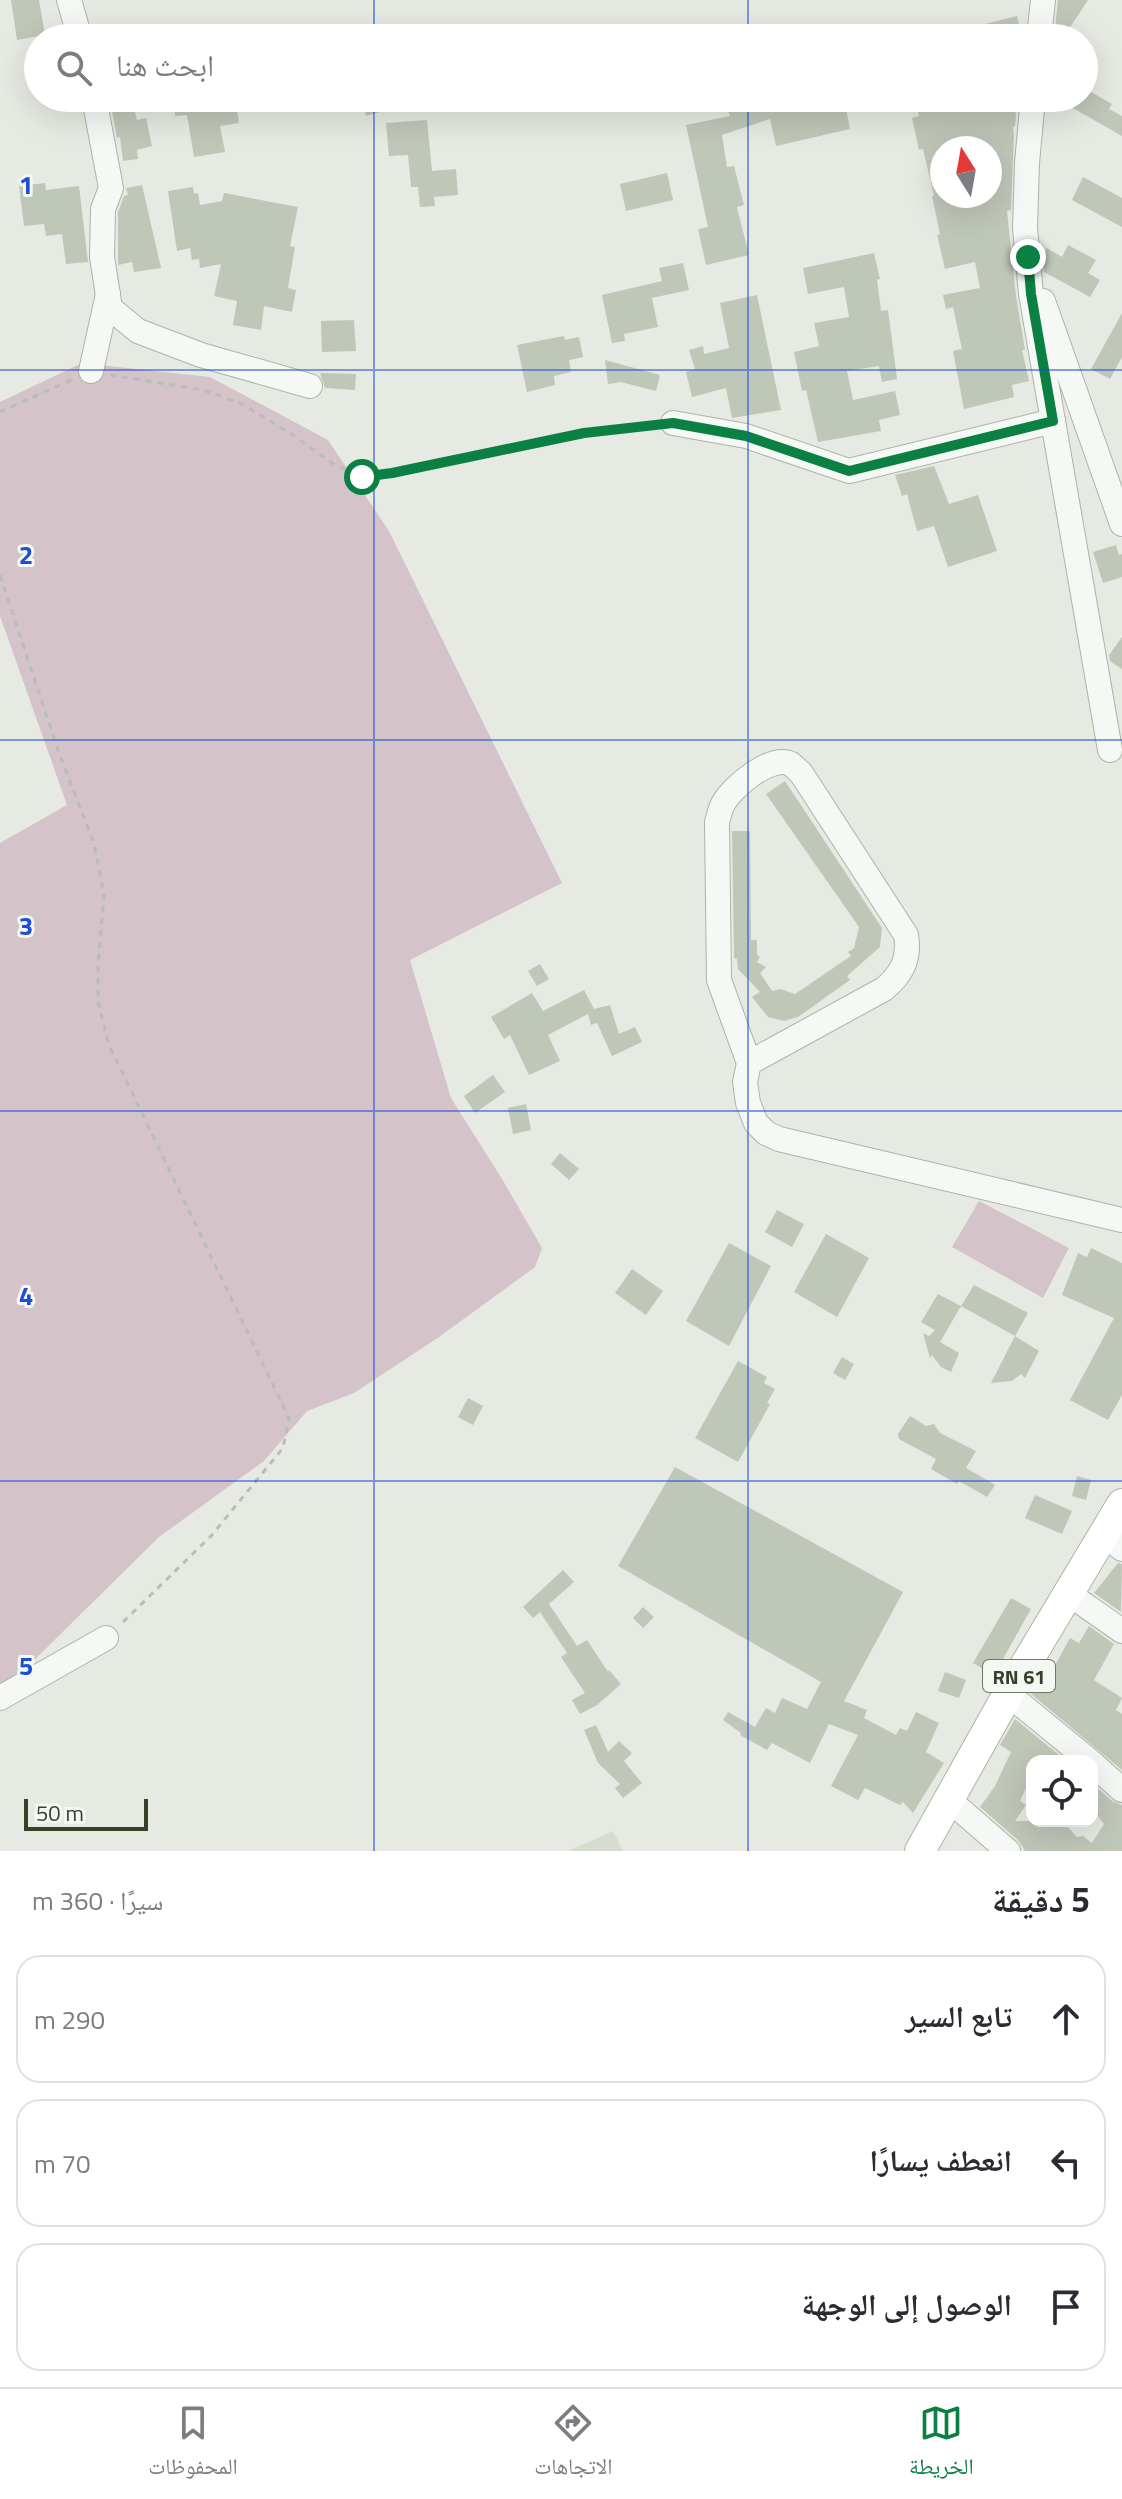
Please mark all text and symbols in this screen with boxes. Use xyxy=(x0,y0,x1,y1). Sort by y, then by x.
search box xyxy=(24,24,1098,112)
text: ابحث هنا xyxy=(116,42,214,88)
icon: search xyxy=(52,46,96,90)
north arrow xyxy=(930,136,1002,208)
text: 1 xyxy=(19,165,33,204)
route end xyxy=(1010,239,1046,275)
route start xyxy=(344,459,380,495)
text: 2 xyxy=(19,535,33,574)
text: 3 xyxy=(19,906,33,945)
text: 4 xyxy=(19,1276,33,1315)
text: 5 xyxy=(19,1646,33,1685)
road number: RN 61 xyxy=(983,1660,1055,1692)
map controls xyxy=(1026,1755,1098,1827)
button: locate xyxy=(1026,1755,1098,1827)
scale bar xyxy=(24,1795,148,1831)
text: 50 m xyxy=(36,1796,84,1830)
text: 5 دقيقة xyxy=(992,1873,1090,1925)
text: سيرًا · 360 m xyxy=(32,1881,163,1920)
text: تابع السير xyxy=(905,1993,1012,2039)
icon: ahead xyxy=(1044,1997,1088,2041)
text: 290 m xyxy=(34,2000,105,2039)
text: انعطف يسارًا xyxy=(869,2137,1012,2183)
icon: left xyxy=(1044,2141,1088,2185)
text: 70 m xyxy=(34,2144,91,2183)
text: الوصول إلى الوجهة xyxy=(802,2281,1012,2327)
icon: arrive xyxy=(1044,2285,1088,2329)
tab: المحفوظات xyxy=(148,2401,238,2488)
tab: الاتجاهات xyxy=(534,2401,612,2488)
tab: الخريطة xyxy=(909,2401,974,2488)

